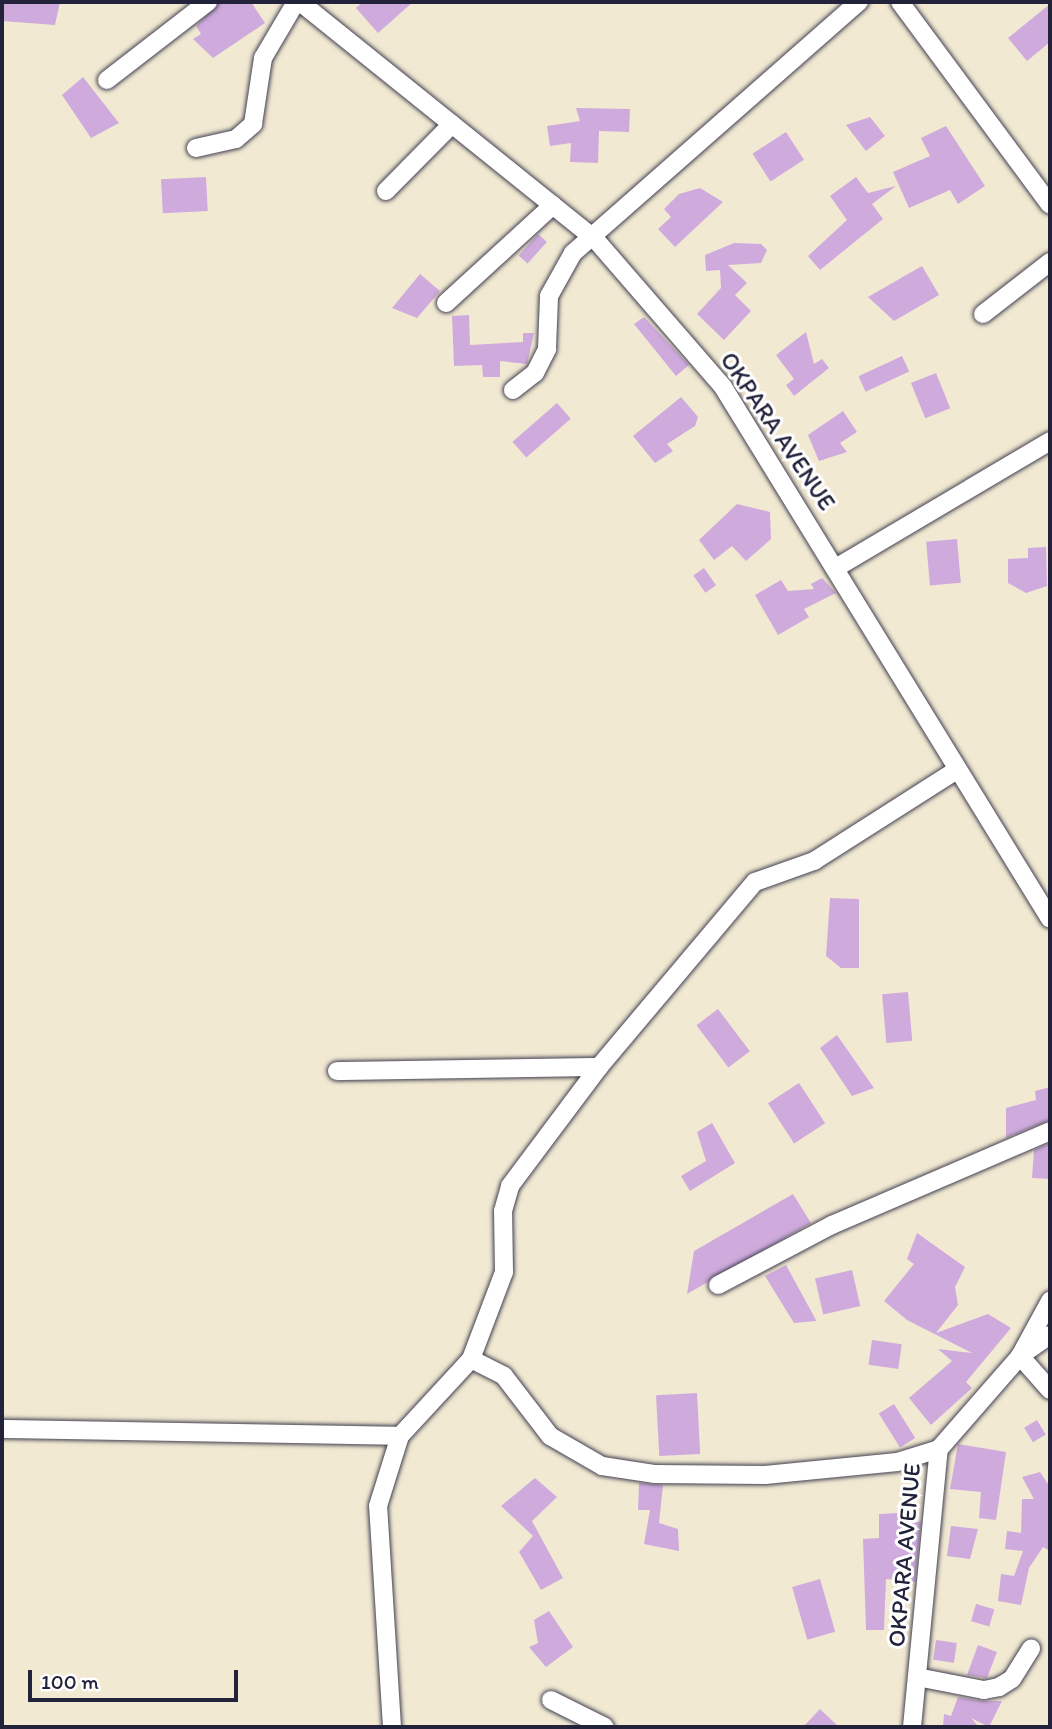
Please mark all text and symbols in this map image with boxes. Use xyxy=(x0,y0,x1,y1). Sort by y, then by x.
street label: OKPARA AVENUE xyxy=(714,346,842,516)
street label: OKPARA AVENUE xyxy=(882,1462,926,1648)
scale bar xyxy=(32,1656,242,1700)
text: 100 m xyxy=(41,1669,99,1694)

